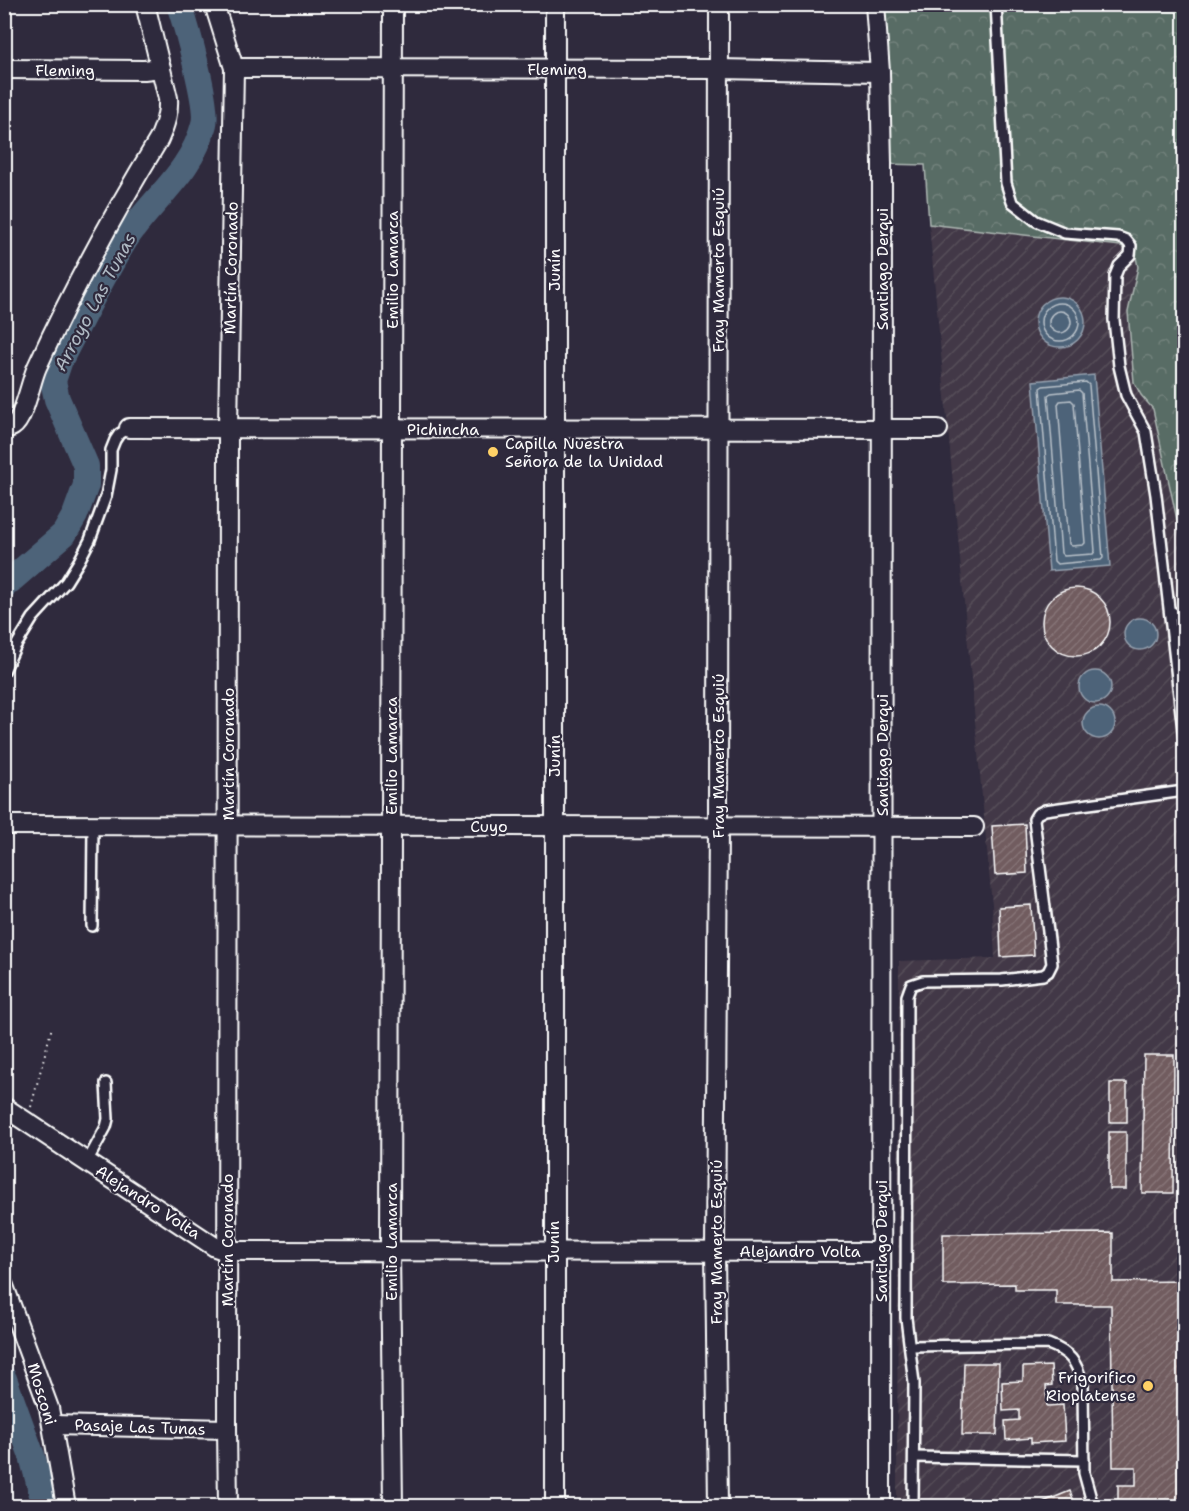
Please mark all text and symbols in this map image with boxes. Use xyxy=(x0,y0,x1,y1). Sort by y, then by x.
street label: Fleming xyxy=(527,59,587,80)
street label: Fleming xyxy=(35,60,95,81)
street label: Fray Mamerto Esquiú xyxy=(708,188,729,352)
street label: Martín Coronado xyxy=(219,201,243,335)
street label: Santiago Derqui xyxy=(872,208,893,330)
street label: Emilio Lamarca xyxy=(382,211,403,329)
water label: Arroyo Las Tunas xyxy=(48,229,142,375)
street label: Junín xyxy=(544,249,565,291)
street label: Pichincha xyxy=(407,419,479,440)
place label: Capilla Nuestra Señora de la Unidad xyxy=(505,433,663,472)
marker: Capilla Nuestra Señora de la Unidad xyxy=(486,445,500,459)
street label: Fray Mamerto Esquiú xyxy=(708,674,729,838)
street label: Martín Coronado xyxy=(218,688,239,820)
street label: Santiago Derqui xyxy=(872,694,893,816)
street label: Emilio Lamarca xyxy=(381,697,402,815)
street label: Junín xyxy=(544,735,565,777)
street label: Cuyo xyxy=(470,816,508,837)
street label: Alejandro Volta xyxy=(91,1160,205,1244)
street label: Fray Mamerto Esquiú xyxy=(706,1160,727,1324)
street label: Martín Coronado xyxy=(217,1174,238,1306)
street label: Santiago Derqui xyxy=(871,1180,892,1302)
street label: Emilio Lamarca xyxy=(381,1183,402,1301)
street label: Junín xyxy=(543,1221,564,1263)
street label: Alejandro Volta xyxy=(739,1241,861,1262)
street label: Mosconi xyxy=(23,1360,61,1428)
place label: Frigorifico Rioplatense xyxy=(1046,1367,1136,1406)
marker: Frigorifico Rioplatense xyxy=(1141,1379,1155,1393)
street label: Pasaje Las Tunas xyxy=(74,1414,206,1440)

